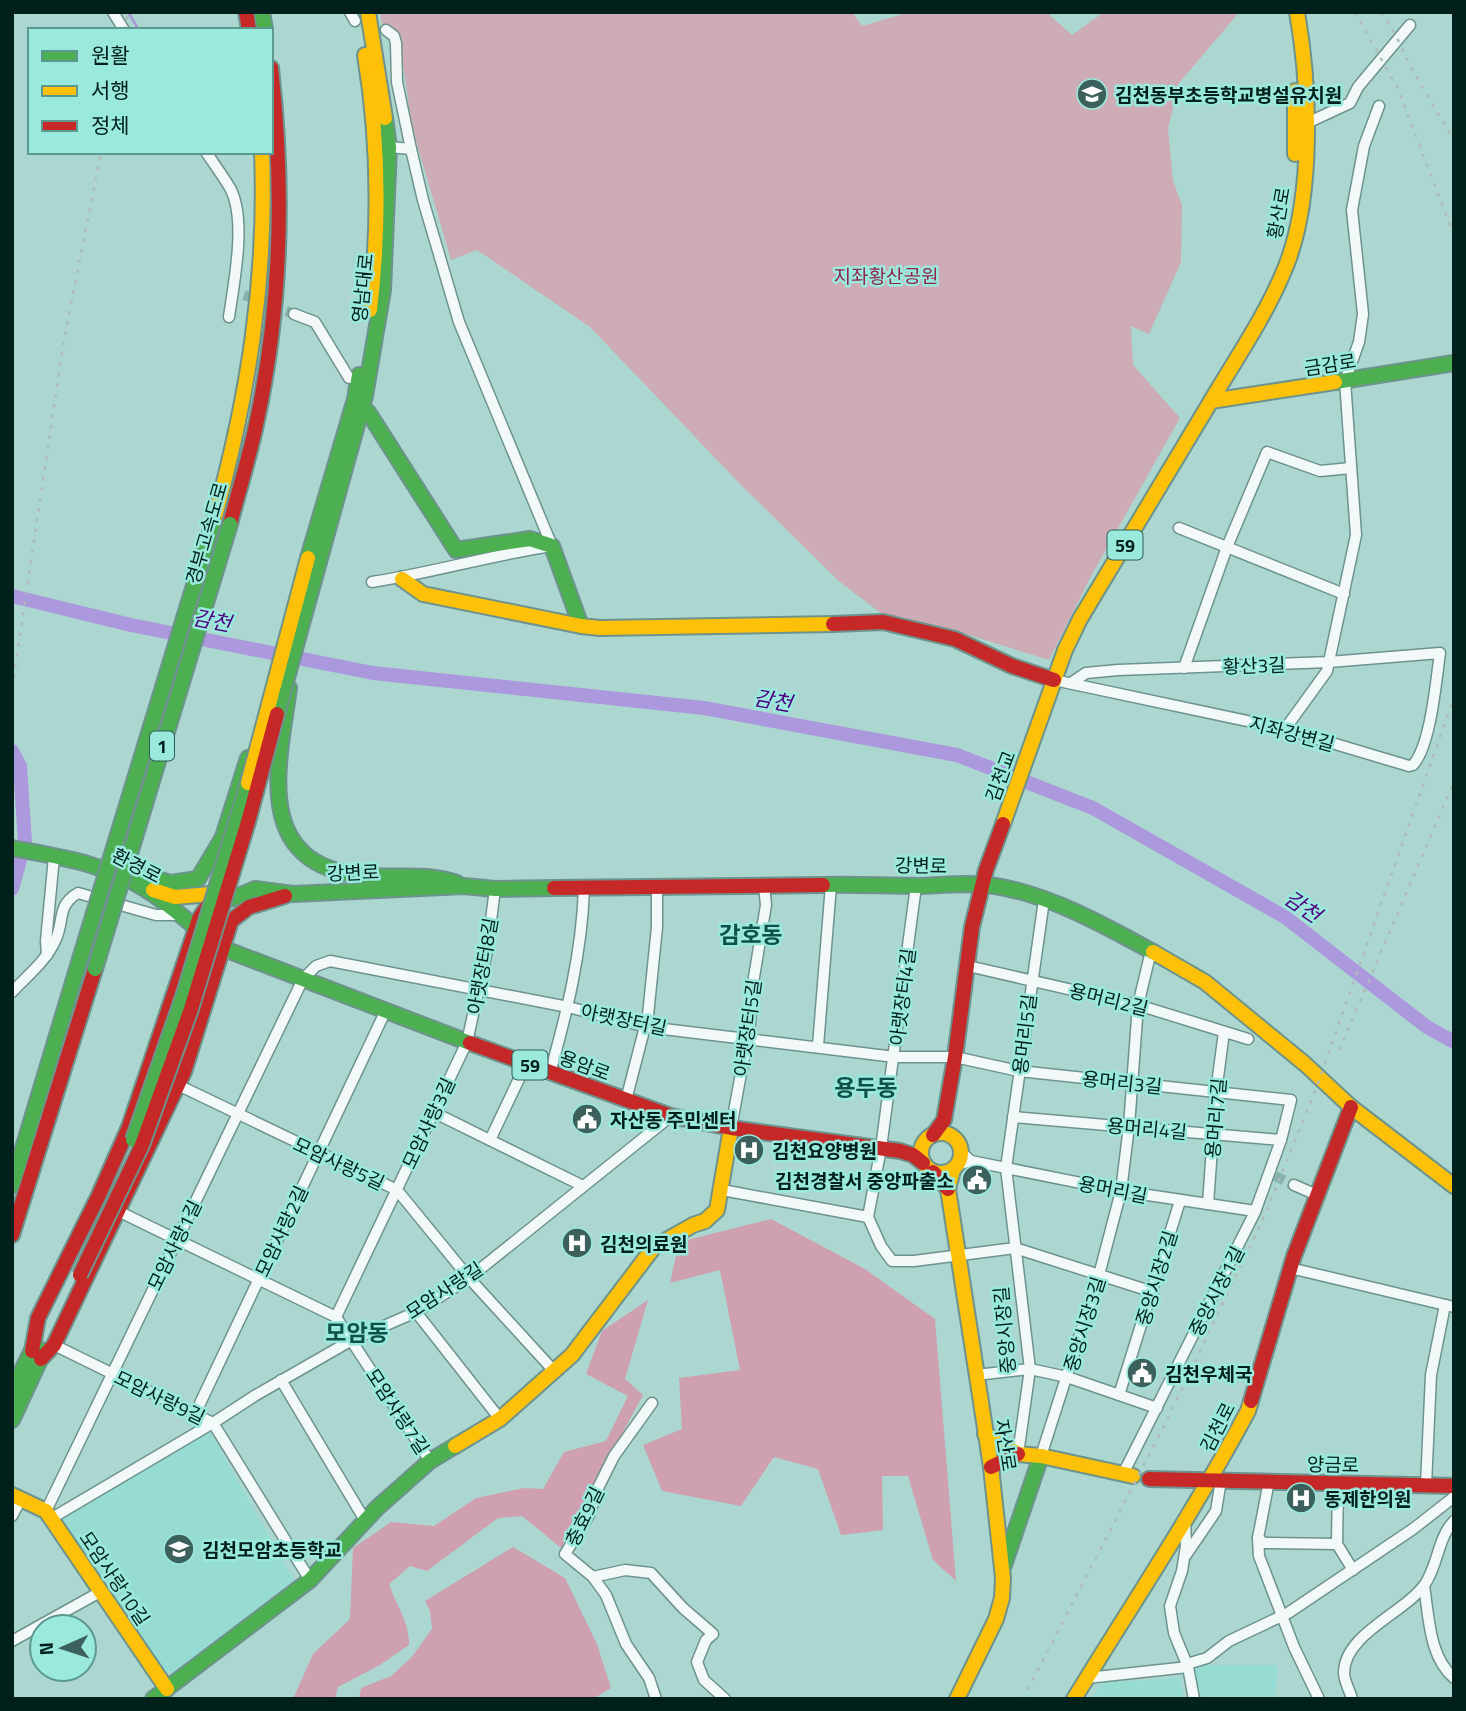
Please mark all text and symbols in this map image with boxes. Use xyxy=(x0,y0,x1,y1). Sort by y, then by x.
legend xyxy=(28,28,273,154)
text: 원활 xyxy=(91,39,130,71)
text: 서행 xyxy=(91,74,130,106)
school or university icon: 김천동부초등학교병설유치원 xyxy=(1075,77,1109,111)
place label: 김천동부초등학교병설유치원 xyxy=(1115,80,1342,109)
text: 정체 xyxy=(91,109,130,141)
street label: 황산로 xyxy=(1259,185,1297,241)
street label: 영남대로 xyxy=(344,252,380,324)
park label: 지좌황산공원 xyxy=(834,261,938,290)
street label: 금감로 xyxy=(1302,346,1358,382)
street label: 경부고속도로 xyxy=(178,479,234,587)
road number: 59 xyxy=(1108,530,1142,560)
water label: 감천 xyxy=(190,601,237,640)
street label: 황산3길 xyxy=(1222,649,1286,681)
water label: 감천 xyxy=(751,681,797,720)
street label: 지좌강변길 xyxy=(1246,708,1338,758)
road number: 1 xyxy=(150,732,174,760)
street label: 김천교 xyxy=(977,746,1023,806)
street label: 환경로 xyxy=(107,840,167,890)
street label: 강변로 xyxy=(895,850,947,880)
street label: 강변로 xyxy=(326,857,380,887)
water label: 감천 xyxy=(1278,882,1330,932)
street label: 아랫장터8길 xyxy=(459,915,505,1017)
district label: 감호동 xyxy=(719,917,783,952)
street label: 아랫장터4길 xyxy=(882,947,922,1047)
street label: 용머리2길 xyxy=(1066,975,1152,1023)
street label: 아랫장터5길 xyxy=(726,977,768,1079)
street label: 용머리5길 xyxy=(1005,992,1043,1076)
street label: 아랫장터길 xyxy=(578,996,670,1042)
street label: 용암로 xyxy=(555,1042,615,1088)
road number: 59 xyxy=(512,1050,548,1080)
street label: 용머리3길 xyxy=(1080,1063,1164,1101)
district label: 용두동 xyxy=(834,1070,898,1105)
street label: 모암사랑3길 xyxy=(394,1072,462,1174)
street label: 용머리7길 xyxy=(1197,1077,1233,1159)
public building icon: 자산동 주민센터 xyxy=(570,1102,604,1136)
place label: 자산동 주민센터 xyxy=(610,1105,737,1134)
street label: 용머리4길 xyxy=(1106,1110,1188,1146)
street label: 모암사랑5길 xyxy=(288,1129,390,1197)
hospital icon: 김천요양병원 xyxy=(732,1133,766,1167)
place label: 김천요양병원 xyxy=(772,1136,877,1165)
public building icon: 김천경찰서 중앙파출소 xyxy=(960,1163,994,1197)
place label: 김천경찰서 중앙파출소 xyxy=(775,1166,954,1195)
street label: 용머리길 xyxy=(1076,1168,1150,1210)
street label: 모암사랑2길 xyxy=(247,1180,315,1282)
street label: 모암사랑1길 xyxy=(139,1195,209,1295)
hospital icon: 김천의료원 xyxy=(560,1226,594,1260)
street label: 중앙시장2길 xyxy=(1128,1227,1184,1329)
place label: 김천의료원 xyxy=(600,1229,687,1258)
street label: 중앙시장1길 xyxy=(1181,1241,1251,1341)
street label: 모암사랑길 xyxy=(399,1254,489,1326)
street label: 중앙시장3길 xyxy=(1056,1273,1112,1375)
street label: 중앙시장길 xyxy=(986,1285,1022,1375)
district label: 모암동 xyxy=(325,1315,389,1350)
public building icon: 김천우체국 xyxy=(1125,1356,1159,1390)
place label: 김천우체국 xyxy=(1165,1359,1252,1388)
street label: 모암사랑9길 xyxy=(110,1362,210,1432)
street label: 모암사랑7길 xyxy=(359,1362,437,1460)
street label: 김천로 xyxy=(1192,1397,1242,1457)
street label: 자산로 xyxy=(988,1417,1024,1473)
street label: 양금로 xyxy=(1307,1449,1359,1479)
street label: 충효9길 xyxy=(557,1481,611,1551)
hospital icon: 동제한의원 xyxy=(1284,1481,1318,1515)
place label: 동제한의원 xyxy=(1324,1484,1411,1513)
street label: 모암사랑10길 xyxy=(73,1525,157,1631)
school or university icon: 김천모암초등학교 xyxy=(162,1532,196,1566)
place label: 김천모암초등학교 xyxy=(202,1535,342,1564)
north arrow xyxy=(28,1613,98,1683)
text: N xyxy=(31,1642,60,1656)

